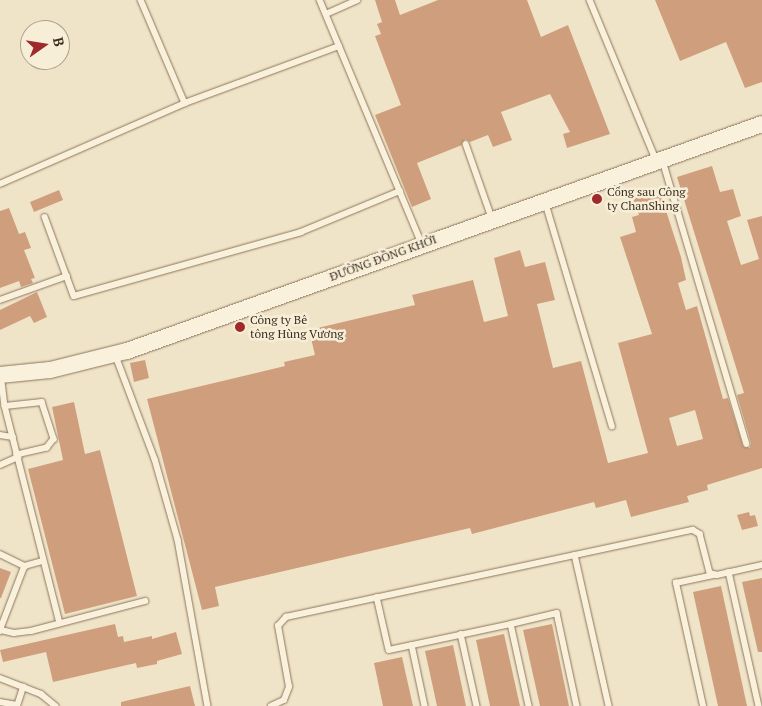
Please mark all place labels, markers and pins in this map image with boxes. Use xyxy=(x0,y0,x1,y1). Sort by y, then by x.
place label: Cổng sau Công ty ChanShing xyxy=(607,185,686,213)
marker: Cổng sau Công ty ChanShing xyxy=(591,193,603,205)
place label: Công ty Bê tông Hùng Vương xyxy=(250,313,344,341)
marker: Công ty Bê tông Hùng Vương xyxy=(234,321,246,333)

